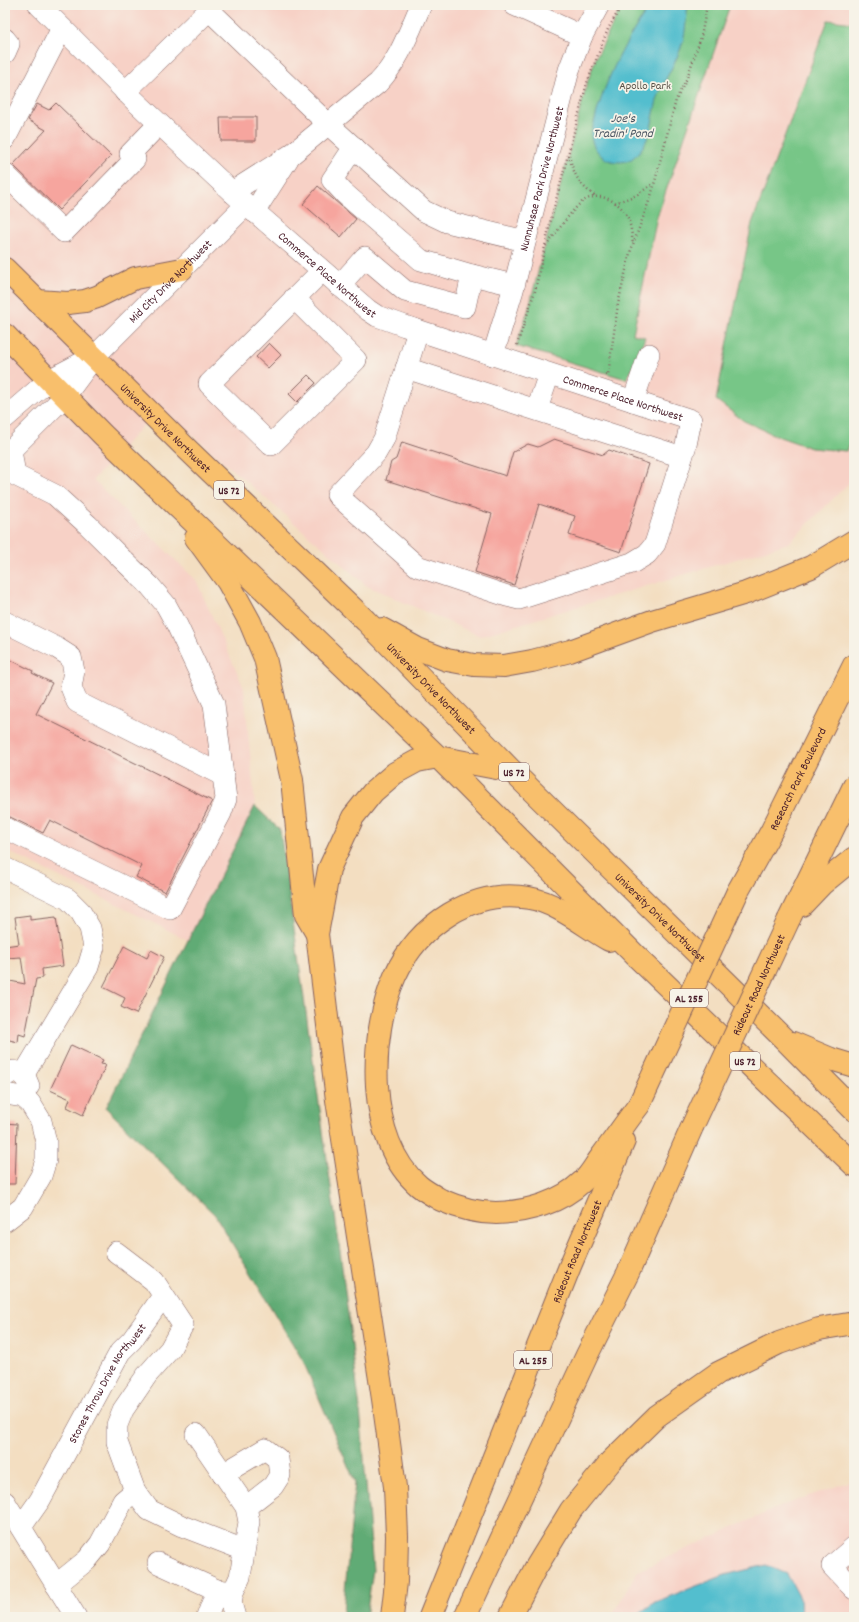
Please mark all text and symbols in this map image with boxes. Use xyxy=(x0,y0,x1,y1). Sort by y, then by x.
park label: Apollo Park xyxy=(619,78,671,95)
street label: Nunnuhsae Park Drive Northwest xyxy=(516,104,570,253)
water label: Joe's Tradin' Pond xyxy=(593,110,655,144)
street label: Commerce Place Northwest xyxy=(273,228,380,324)
street label: Mid City Drive Northwest xyxy=(125,236,217,328)
street label: Commerce Place Northwest xyxy=(560,371,685,427)
street label: University Drive Northwest xyxy=(115,380,215,478)
road number: US 72 xyxy=(214,481,244,499)
street label: University Drive Northwest xyxy=(382,640,479,739)
street label: Research Park Boulevard xyxy=(766,725,832,834)
road number: US 72 xyxy=(499,763,529,781)
street label: University Drive Northwest xyxy=(610,870,709,968)
street label: Rideout Road Northwest xyxy=(729,931,791,1039)
road number: AL 255 xyxy=(670,989,708,1007)
road number: US 72 xyxy=(730,1052,760,1070)
street label: Rideout Road Northwest xyxy=(549,1197,608,1306)
street label: Stones Throw Drive Northwest xyxy=(65,1320,151,1447)
road number: AL 255 xyxy=(514,1351,552,1369)

